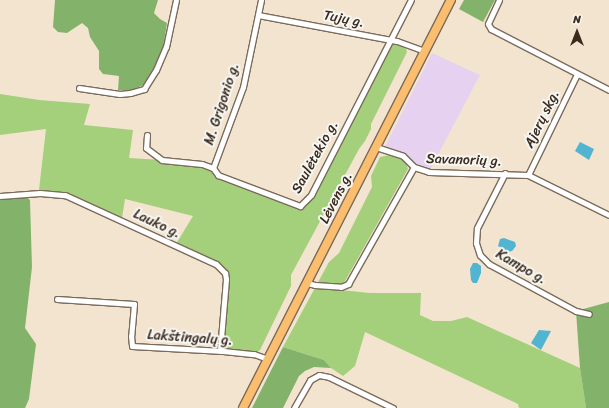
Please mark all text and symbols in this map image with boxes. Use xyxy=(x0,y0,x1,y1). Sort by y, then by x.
street label: Tujų g. xyxy=(322,7,366,31)
text: N xyxy=(573,10,581,29)
north arrow xyxy=(557,12,597,52)
street label: M. Grigonio g. xyxy=(201,61,243,147)
street label: Ajerų skg. xyxy=(521,87,563,151)
street label: Saulėtekio g. xyxy=(288,118,342,196)
street label: Savanorių g. xyxy=(426,150,502,170)
street label: Lėvens g. xyxy=(316,169,356,227)
street label: Lauko g. xyxy=(131,206,183,242)
street label: Kampo g. xyxy=(493,246,549,288)
street label: Lakštingalų g. xyxy=(147,327,233,349)

